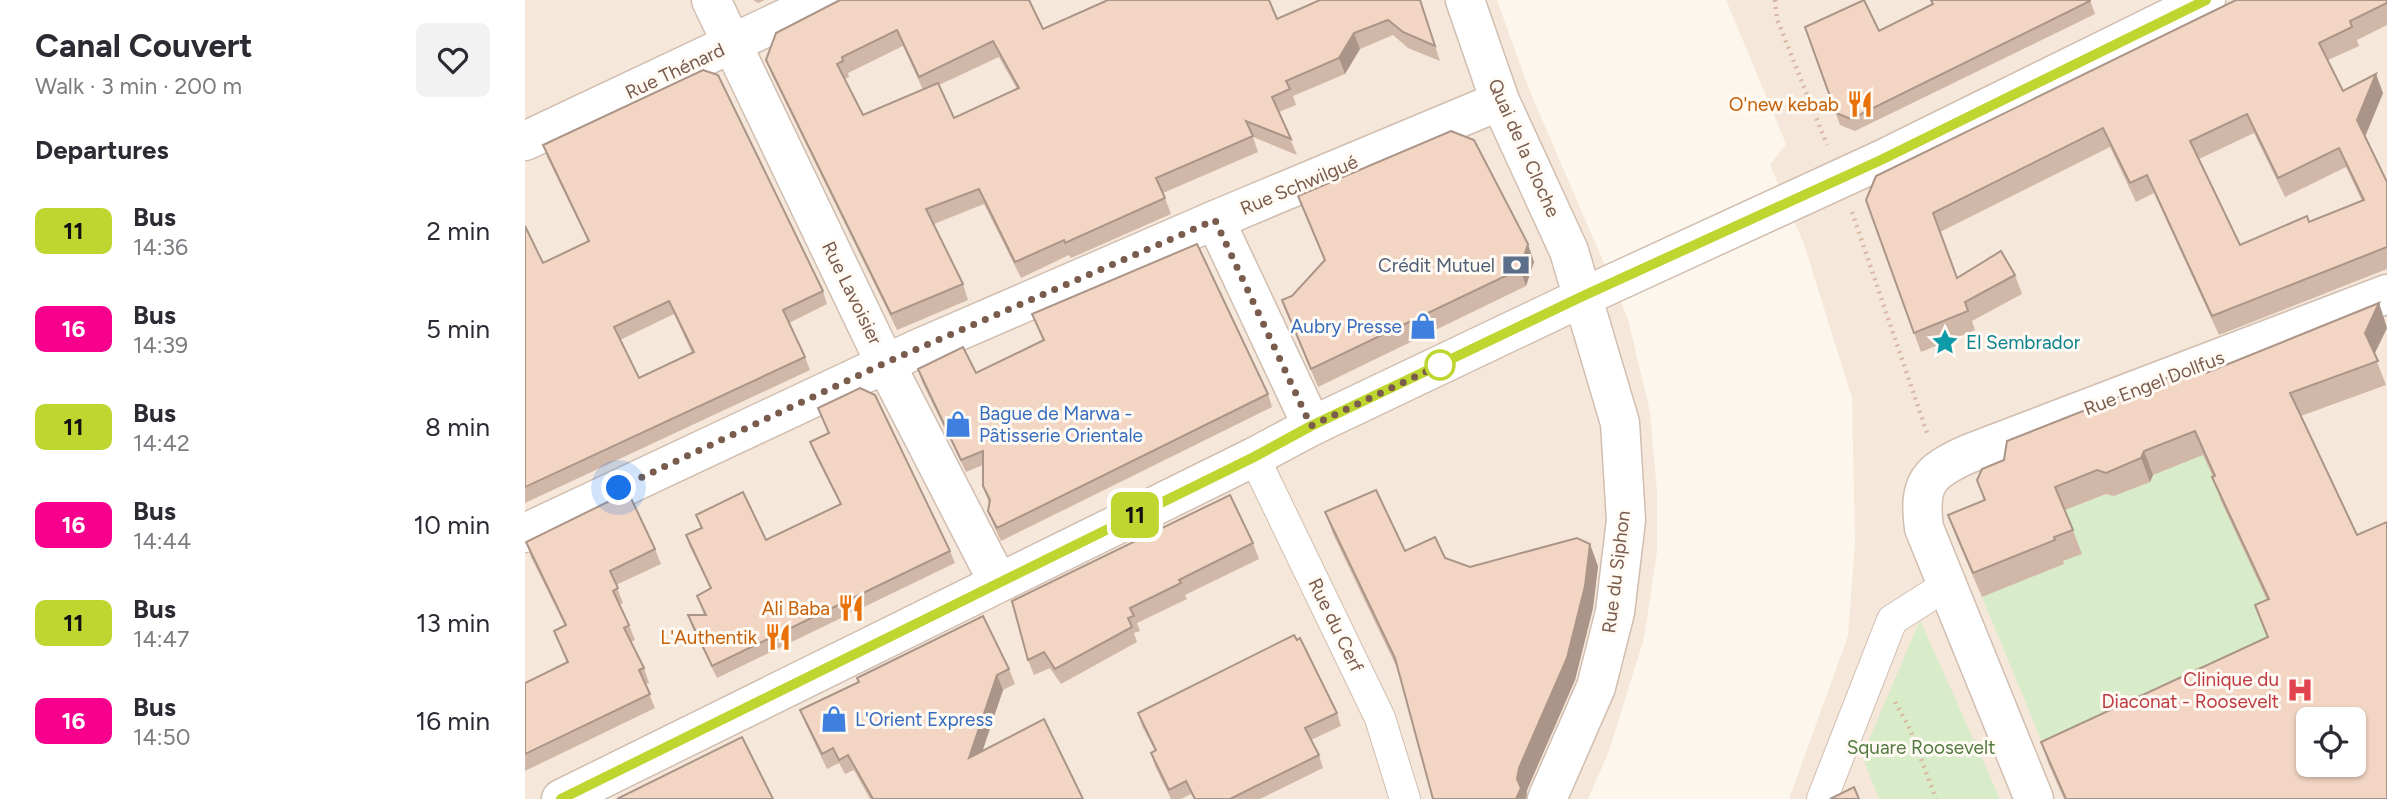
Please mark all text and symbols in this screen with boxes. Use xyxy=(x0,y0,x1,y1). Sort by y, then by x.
button: heart xyxy=(416,23,490,97)
text: Canal Couvert xyxy=(35,26,253,65)
street label: Rue Thénard xyxy=(622,38,728,104)
text: Walk · 3 min · 200 m xyxy=(35,72,242,100)
street label: Quai de la Cloche xyxy=(1483,75,1565,221)
restaurant icon: O'new kebab xyxy=(1845,89,1875,119)
place label: O'new kebab xyxy=(1729,93,1839,116)
text: Departures xyxy=(35,134,169,166)
street label: Rue Schwilgué xyxy=(1237,150,1361,220)
text: Bus xyxy=(133,201,176,233)
text: 2 min xyxy=(426,215,490,247)
text: 11 xyxy=(63,216,84,245)
text: 14:36 xyxy=(133,233,188,261)
street label: Rue Lavoisier xyxy=(817,238,887,349)
bank icon: Crédit Mutuel xyxy=(1501,250,1531,280)
place label: Crédit Mutuel xyxy=(1378,254,1495,277)
text: Bus xyxy=(133,299,176,331)
shop icon: Aubry Presse xyxy=(1408,311,1438,341)
text: 5 min xyxy=(426,313,490,345)
text: 16 xyxy=(61,314,86,343)
place label: Aubry Presse xyxy=(1290,315,1402,338)
place icon: El Sembrador xyxy=(1930,327,1960,357)
text: 14:39 xyxy=(133,331,188,359)
place label: El Sembrador xyxy=(1966,331,2081,354)
street label: Rue Engel Dollfus xyxy=(2080,346,2228,420)
unlabelled marker xyxy=(1425,350,1455,380)
text: Bus xyxy=(133,397,176,429)
place label: Bague de Marwa - Pâtisserie Orientale xyxy=(979,402,1143,447)
shop icon: Bague de Marwa - Pâtisserie Orientale xyxy=(943,409,973,439)
text: 8 min xyxy=(425,411,490,443)
text: 11 xyxy=(63,412,84,441)
text: 14:42 xyxy=(133,429,190,457)
your location xyxy=(601,470,636,505)
line badge: 11 xyxy=(1103,492,1167,538)
text: Bus xyxy=(133,495,176,527)
text: 11 xyxy=(1125,500,1145,529)
text: 10 min xyxy=(414,509,490,541)
street label: Rue du Siphon xyxy=(1597,509,1635,635)
text: 16 xyxy=(61,510,86,539)
text: 14:44 xyxy=(133,527,191,555)
street label: Rue du Cerf xyxy=(1303,574,1369,676)
text: Bus xyxy=(133,593,176,625)
restaurant icon: Ali Baba xyxy=(836,593,866,623)
place label: Ali Baba xyxy=(762,597,830,620)
text: 13 min xyxy=(416,607,490,639)
text: 11 xyxy=(63,608,84,637)
restaurant icon: L'Authentik xyxy=(763,622,793,652)
text: 14:47 xyxy=(133,625,189,653)
place label: L'Authentik xyxy=(660,626,758,649)
place label: Clinique du Diaconat - Roosevelt xyxy=(2101,668,2279,713)
hospital icon: Clinique du Diaconat - Roosevelt xyxy=(2285,675,2315,705)
text: Bus xyxy=(133,691,176,723)
shop icon: L'Orient Express xyxy=(819,704,849,734)
text: 16 min xyxy=(415,705,490,737)
text: 16 xyxy=(61,706,86,735)
map controls xyxy=(2296,707,2366,777)
button: locate xyxy=(2296,707,2366,777)
place label: L'Orient Express xyxy=(855,708,993,731)
text: 14:50 xyxy=(133,723,191,751)
park label: Square Roosevelt xyxy=(1847,736,1995,759)

